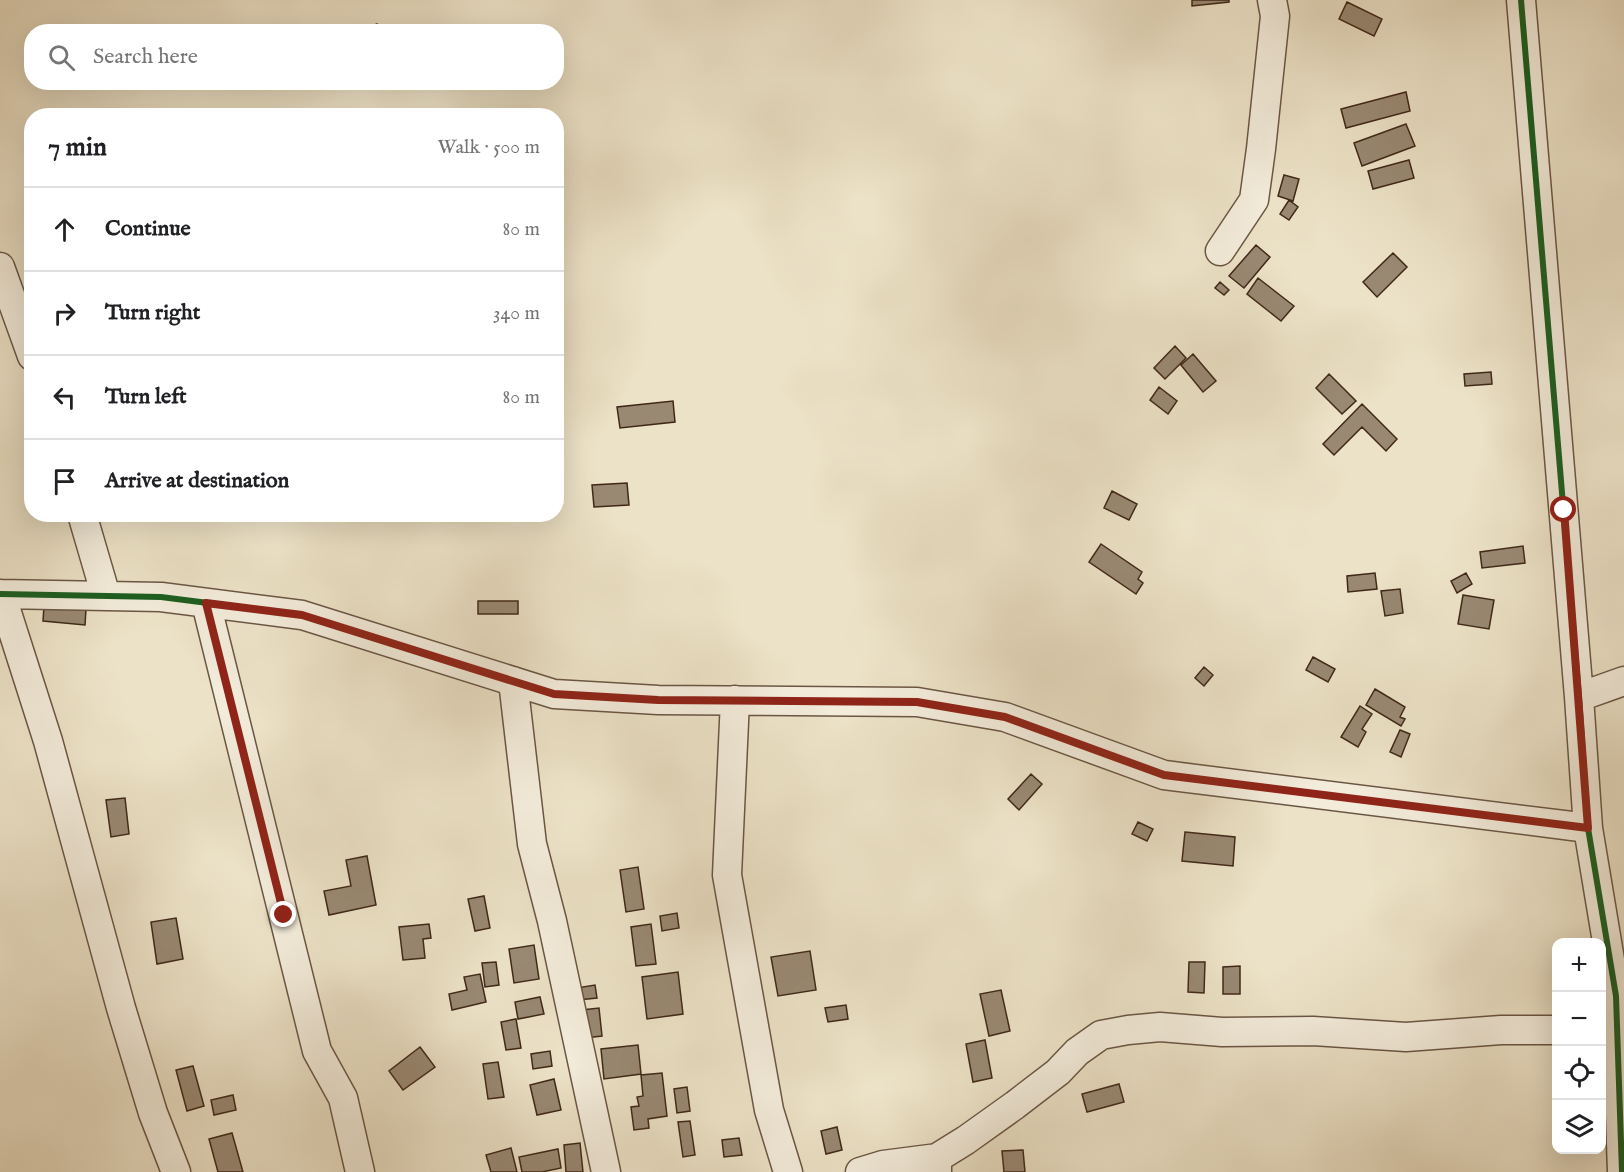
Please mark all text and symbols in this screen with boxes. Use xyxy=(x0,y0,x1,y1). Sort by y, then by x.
search box xyxy=(24,24,564,90)
icon: search xyxy=(45,41,78,74)
text: Search here xyxy=(93,43,198,71)
text: 7 min xyxy=(48,131,107,164)
text: Walk · 500 m xyxy=(438,135,540,160)
icon: ahead xyxy=(48,213,81,246)
text: Continue xyxy=(105,215,191,243)
text: 80 m xyxy=(503,217,540,242)
icon: right xyxy=(48,297,81,330)
text: Turn right xyxy=(105,299,200,327)
text: 340 m xyxy=(493,301,540,326)
icon: left xyxy=(48,381,81,414)
text: Turn left xyxy=(105,383,187,411)
text: 80 m xyxy=(503,385,540,410)
icon: arrive xyxy=(48,465,81,498)
text: Arrive at destination xyxy=(105,467,289,495)
route start xyxy=(1550,496,1576,522)
route end xyxy=(270,901,296,927)
map controls xyxy=(1552,938,1606,1154)
button: + xyxy=(1552,938,1606,992)
button: − xyxy=(1552,992,1606,1046)
button: locate xyxy=(1552,1046,1606,1100)
button: layers xyxy=(1552,1100,1606,1154)

